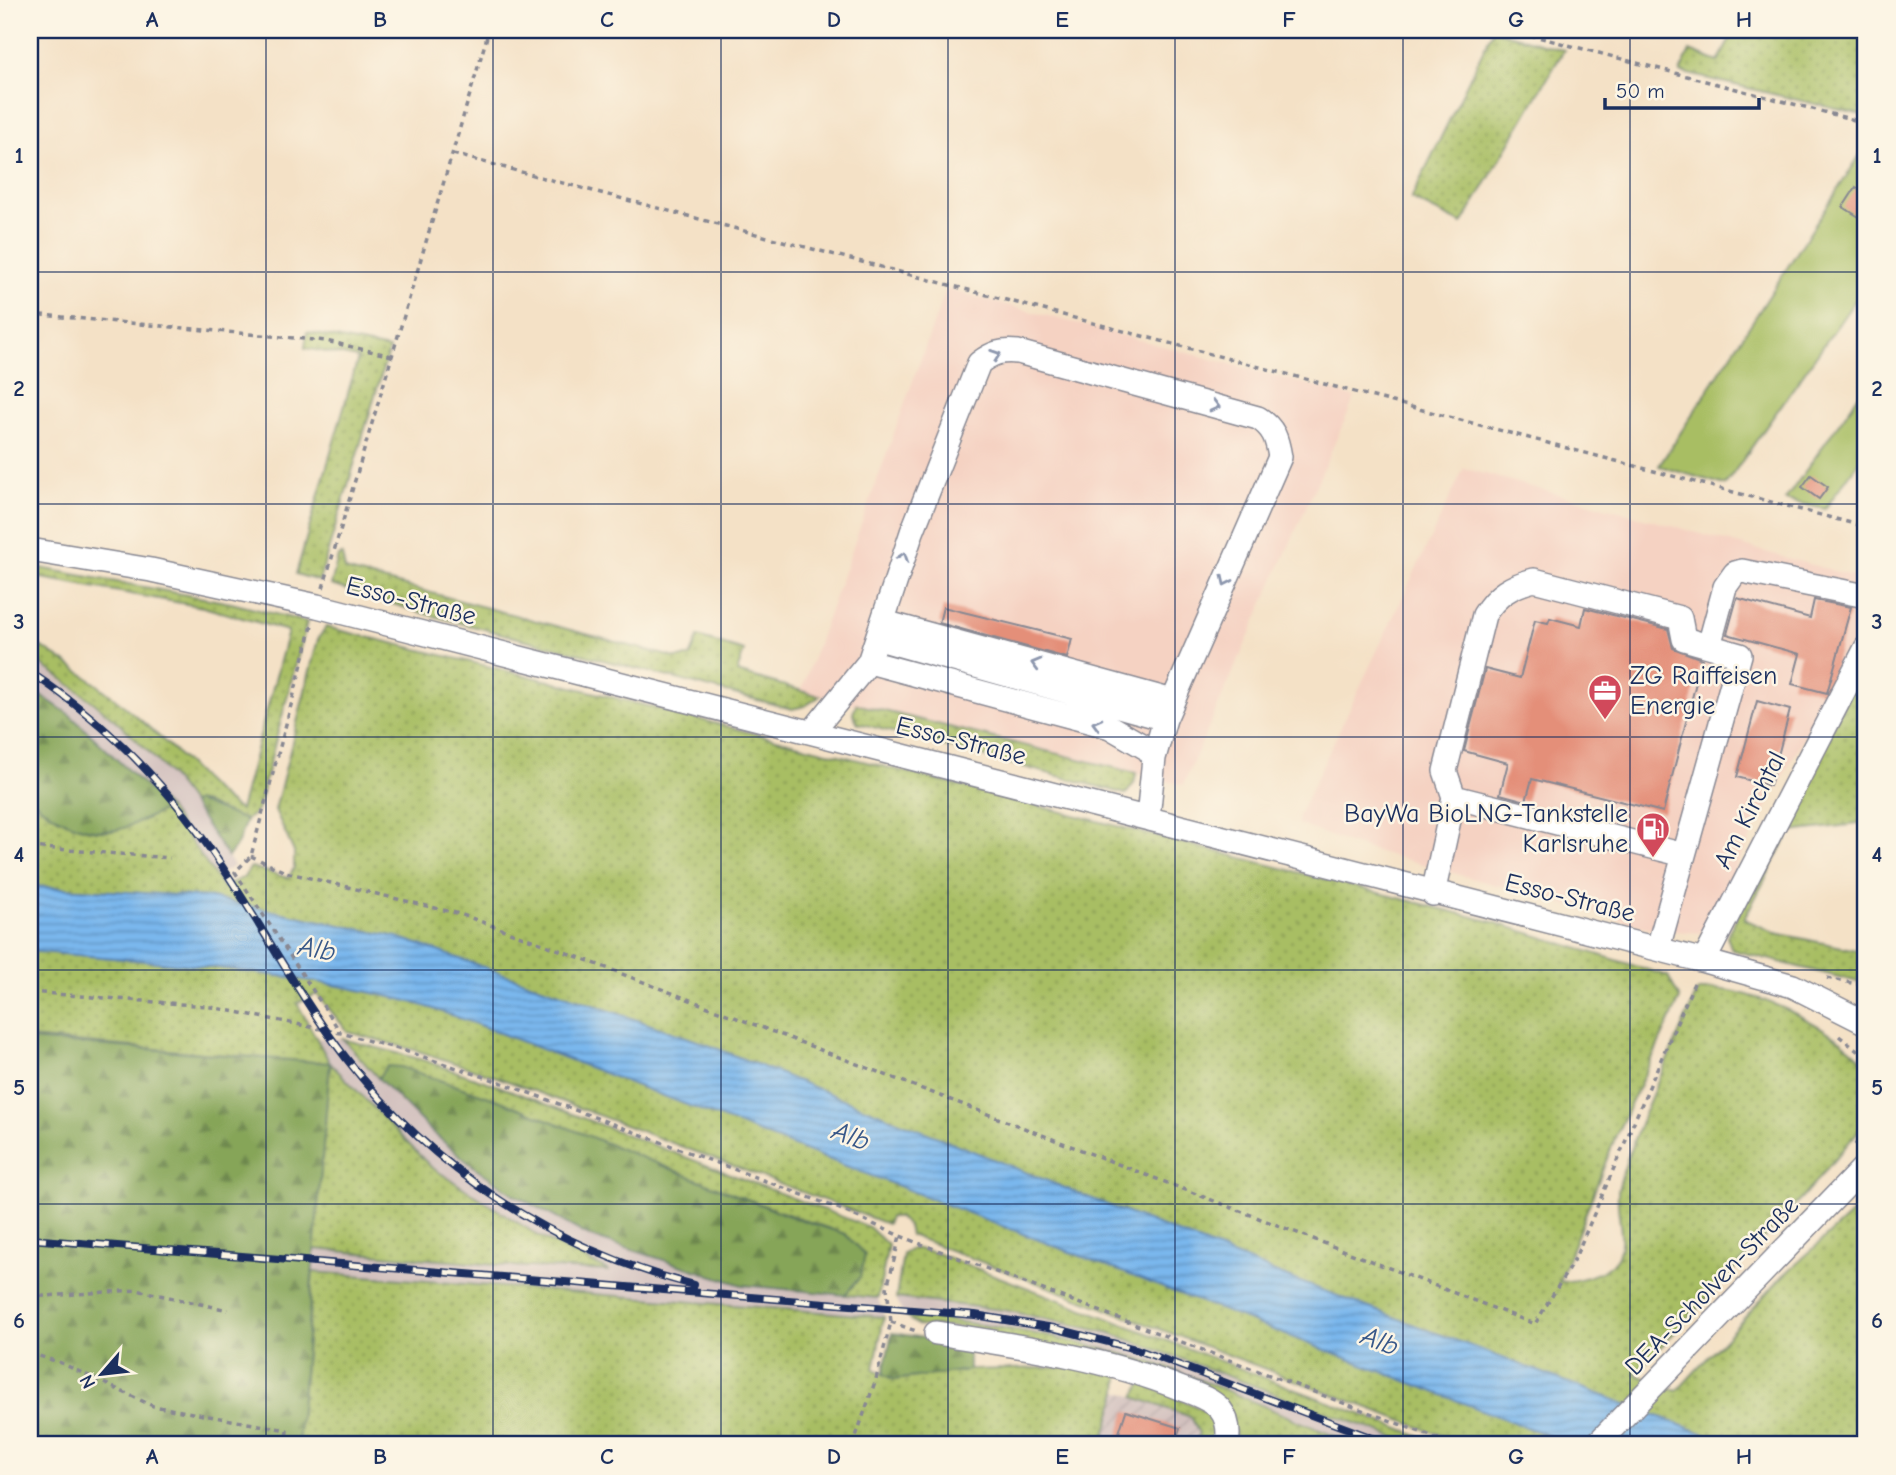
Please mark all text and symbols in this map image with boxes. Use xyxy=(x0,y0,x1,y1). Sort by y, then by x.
text: A xyxy=(146,6,159,33)
text: B xyxy=(373,6,387,33)
text: C xyxy=(600,6,614,33)
text: D xyxy=(827,6,841,33)
text: E xyxy=(1055,6,1069,33)
text: F xyxy=(1282,6,1296,33)
text: G xyxy=(1508,6,1524,33)
text: H xyxy=(1736,6,1752,33)
scale bar xyxy=(1605,66,1759,110)
text: 50 m xyxy=(1616,79,1665,103)
text: 1 xyxy=(14,142,24,169)
text: 1 xyxy=(1872,142,1882,169)
one-way arrow xyxy=(989,349,1002,363)
text: 2 xyxy=(13,375,25,402)
text: 2 xyxy=(1871,375,1883,402)
one-way arrow xyxy=(1209,398,1221,412)
one-way arrow xyxy=(895,551,910,563)
street label: Esso-Straße xyxy=(343,570,479,632)
one-way arrow xyxy=(1220,574,1234,586)
text: 3 xyxy=(13,608,25,635)
text: 3 xyxy=(1871,608,1883,635)
one-way arrow xyxy=(1030,658,1042,672)
place label: ZG Raiffeisen Energie xyxy=(1630,661,1777,721)
office icon: ZG Raiffeisen Energie xyxy=(1586,672,1624,721)
street label: Esso-Straße xyxy=(893,710,1029,772)
one-way arrow xyxy=(1091,718,1103,732)
street label: Am Kirchtal xyxy=(1708,746,1792,874)
place label: BayWa BioLNG-Tankstelle Karlsruhe xyxy=(1344,799,1628,859)
fuel station icon: BayWa BioLNG-Tankstelle Karlsruhe xyxy=(1634,810,1672,859)
text: 4 xyxy=(14,841,25,868)
text: 4 xyxy=(1872,841,1883,868)
street label: Esso-Straße xyxy=(1502,867,1638,929)
water label: Alb xyxy=(295,930,338,968)
text: 5 xyxy=(13,1074,25,1101)
text: 5 xyxy=(1871,1074,1883,1101)
water label: Alb xyxy=(827,1114,874,1158)
street label: DEA-Scholven-Straße xyxy=(1619,1190,1805,1382)
text: 6 xyxy=(13,1307,25,1334)
text: 6 xyxy=(1871,1307,1883,1334)
water label: Alb xyxy=(1356,1319,1403,1363)
north arrow xyxy=(66,1338,136,1408)
text: N xyxy=(75,1371,100,1392)
text: A xyxy=(146,1443,159,1470)
text: B xyxy=(373,1443,387,1470)
text: C xyxy=(600,1443,614,1470)
text: D xyxy=(827,1443,841,1470)
text: E xyxy=(1055,1443,1069,1470)
text: F xyxy=(1282,1443,1296,1470)
text: G xyxy=(1508,1443,1524,1470)
text: H xyxy=(1736,1443,1752,1470)

